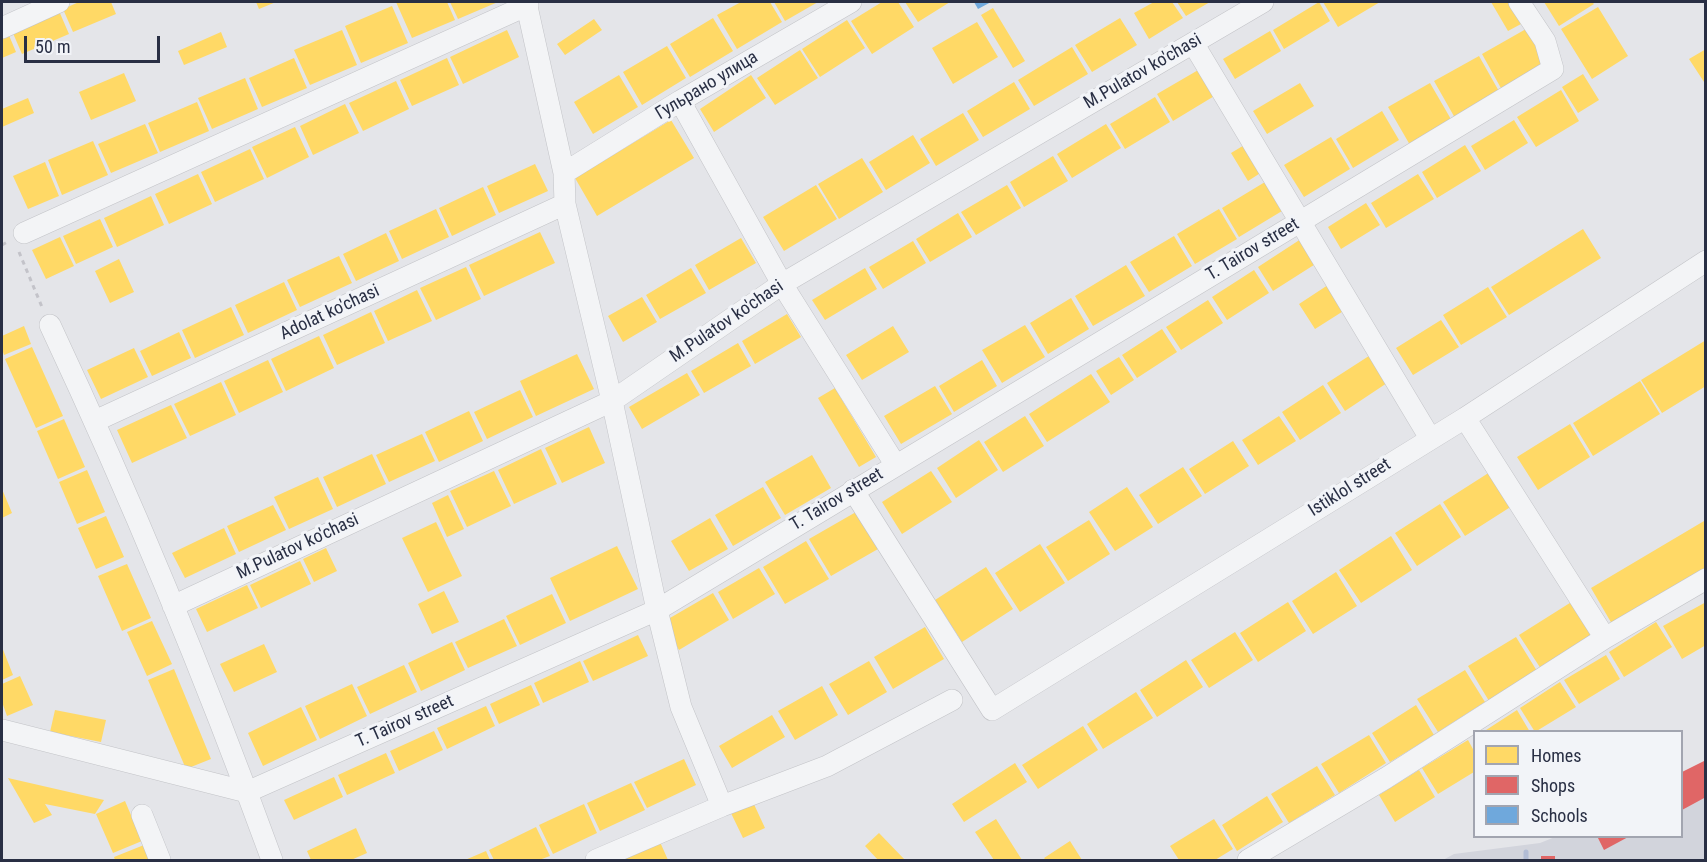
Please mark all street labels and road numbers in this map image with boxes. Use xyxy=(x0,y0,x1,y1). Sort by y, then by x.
street label: M.Pulatov ko'chasi xyxy=(1080,30,1206,114)
street label: Гульрано улица xyxy=(652,47,762,125)
street label: T. Tairov street xyxy=(1203,214,1303,286)
street label: M.Pulatov ko'chasi xyxy=(666,276,788,368)
street label: Adolat ko'chasi xyxy=(277,281,383,345)
street label: Istiklol street xyxy=(1305,454,1395,522)
street label: T. Tairov street xyxy=(787,464,887,536)
street label: M.Pulatov ko'chasi xyxy=(234,509,362,585)
street label: T. Tairov street xyxy=(353,691,457,753)

